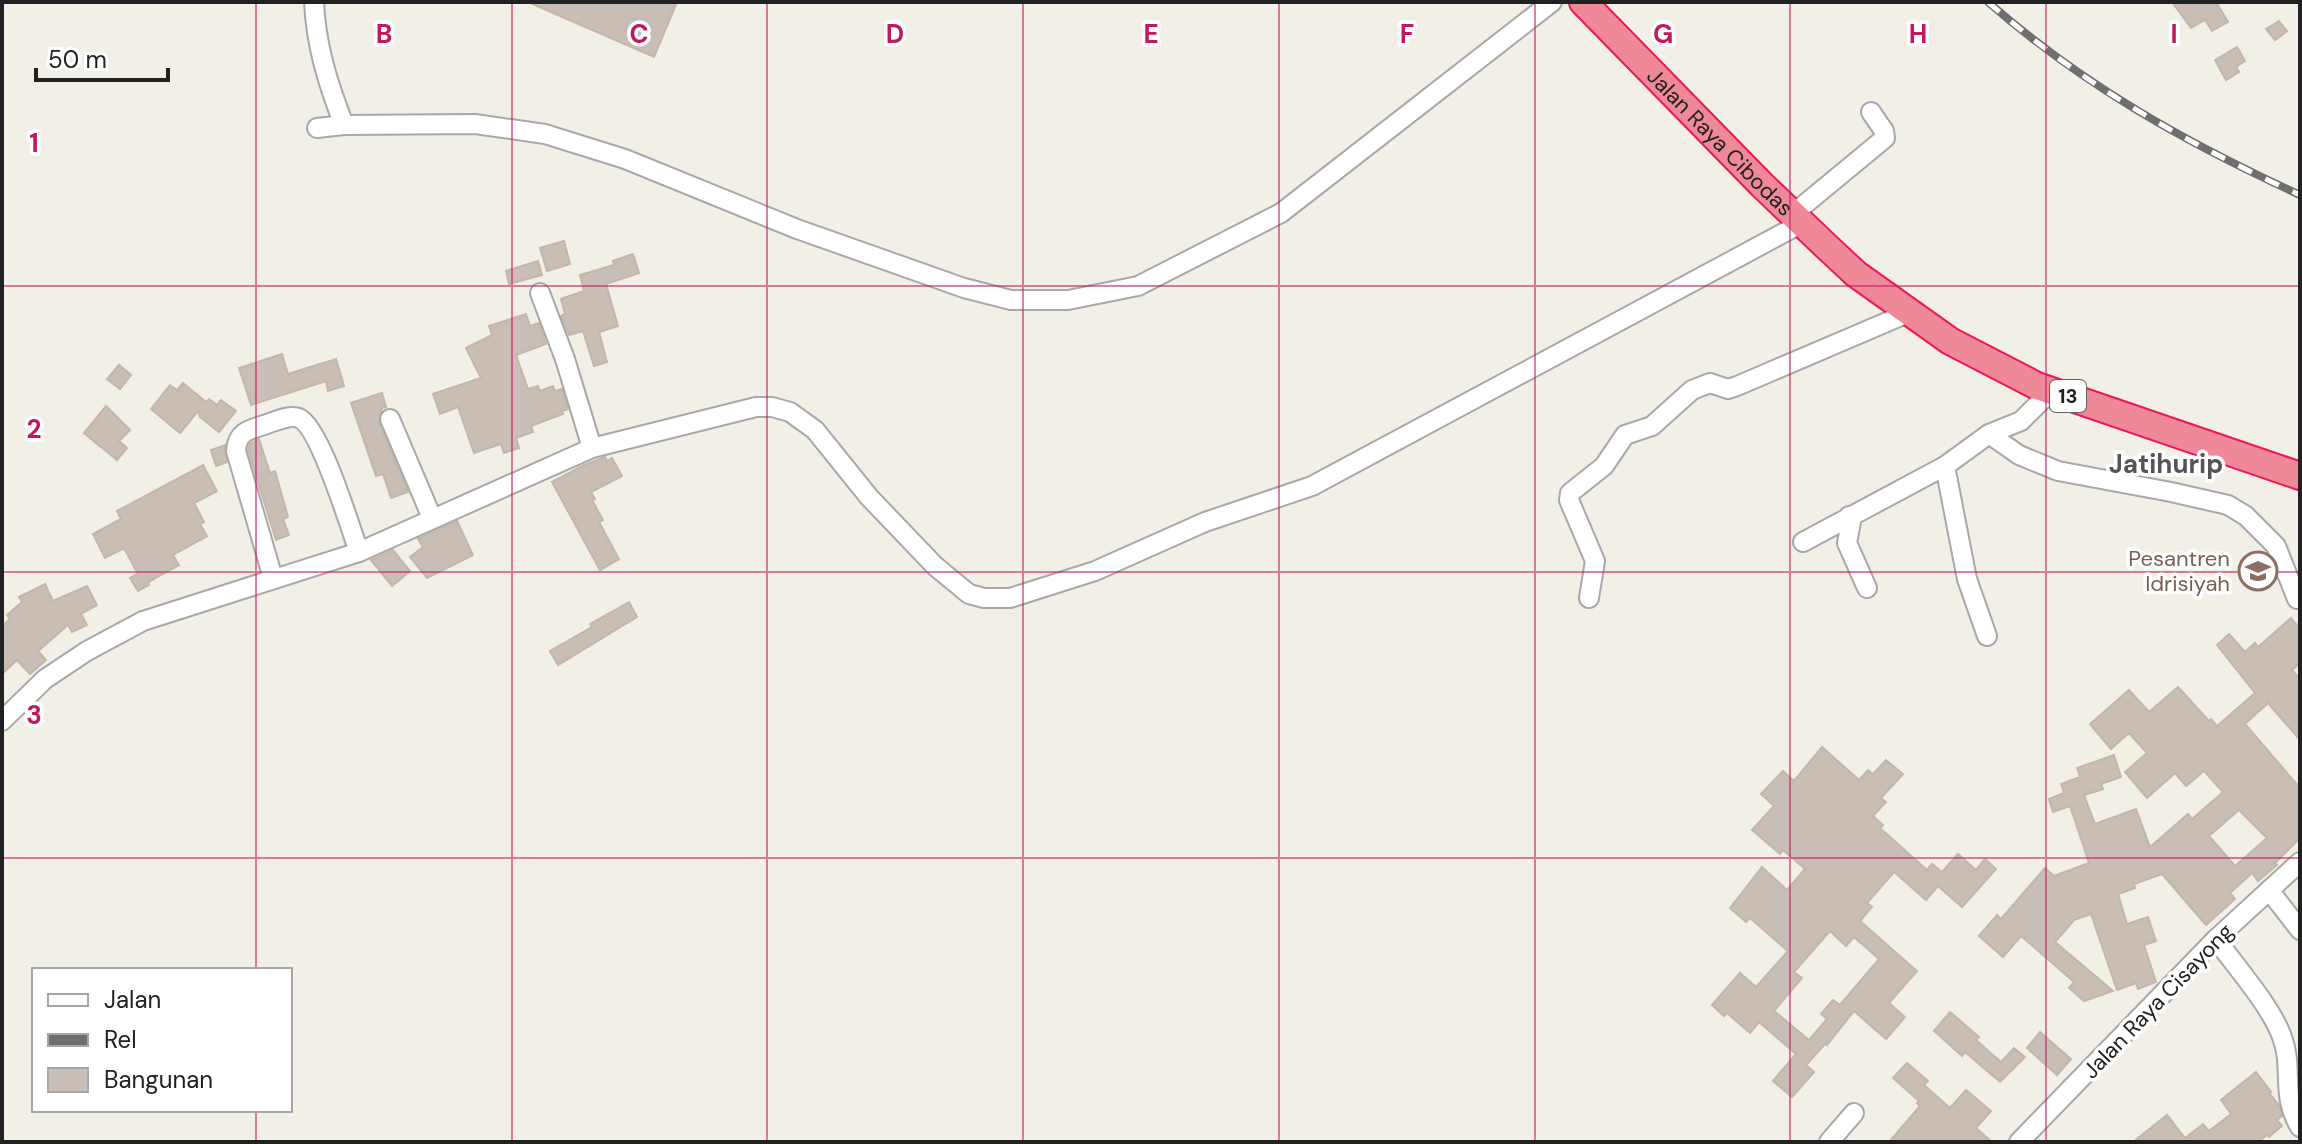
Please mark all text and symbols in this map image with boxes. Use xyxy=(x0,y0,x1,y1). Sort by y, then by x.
text: B xyxy=(376,17,392,51)
text: C xyxy=(629,17,649,51)
text: D xyxy=(886,17,904,51)
text: E xyxy=(1143,17,1159,51)
text: F xyxy=(1400,17,1414,51)
text: G xyxy=(1653,17,1673,51)
text: H xyxy=(1909,17,1927,51)
text: I xyxy=(2170,17,2178,51)
scale bar xyxy=(36,32,168,82)
text: 50 m xyxy=(48,44,107,75)
street label: Jalan Raya Cibodas xyxy=(1641,62,1800,222)
text: 1 xyxy=(29,126,39,160)
road number: 13 xyxy=(2050,380,2086,412)
text: 2 xyxy=(26,412,42,446)
district label: Jatihurip xyxy=(2109,447,2223,481)
place label: Pesantren Idrisiyah xyxy=(2128,544,2230,598)
school or university icon: Pesantren Idrisiyah xyxy=(2237,550,2279,592)
text: 3 xyxy=(26,698,42,732)
street label: Jalan Raya Cisayong xyxy=(2076,917,2240,1085)
legend xyxy=(32,968,292,1112)
text: Jalan xyxy=(104,984,161,1015)
text: Rel xyxy=(104,1024,137,1055)
text: Bangunan xyxy=(104,1064,213,1095)

